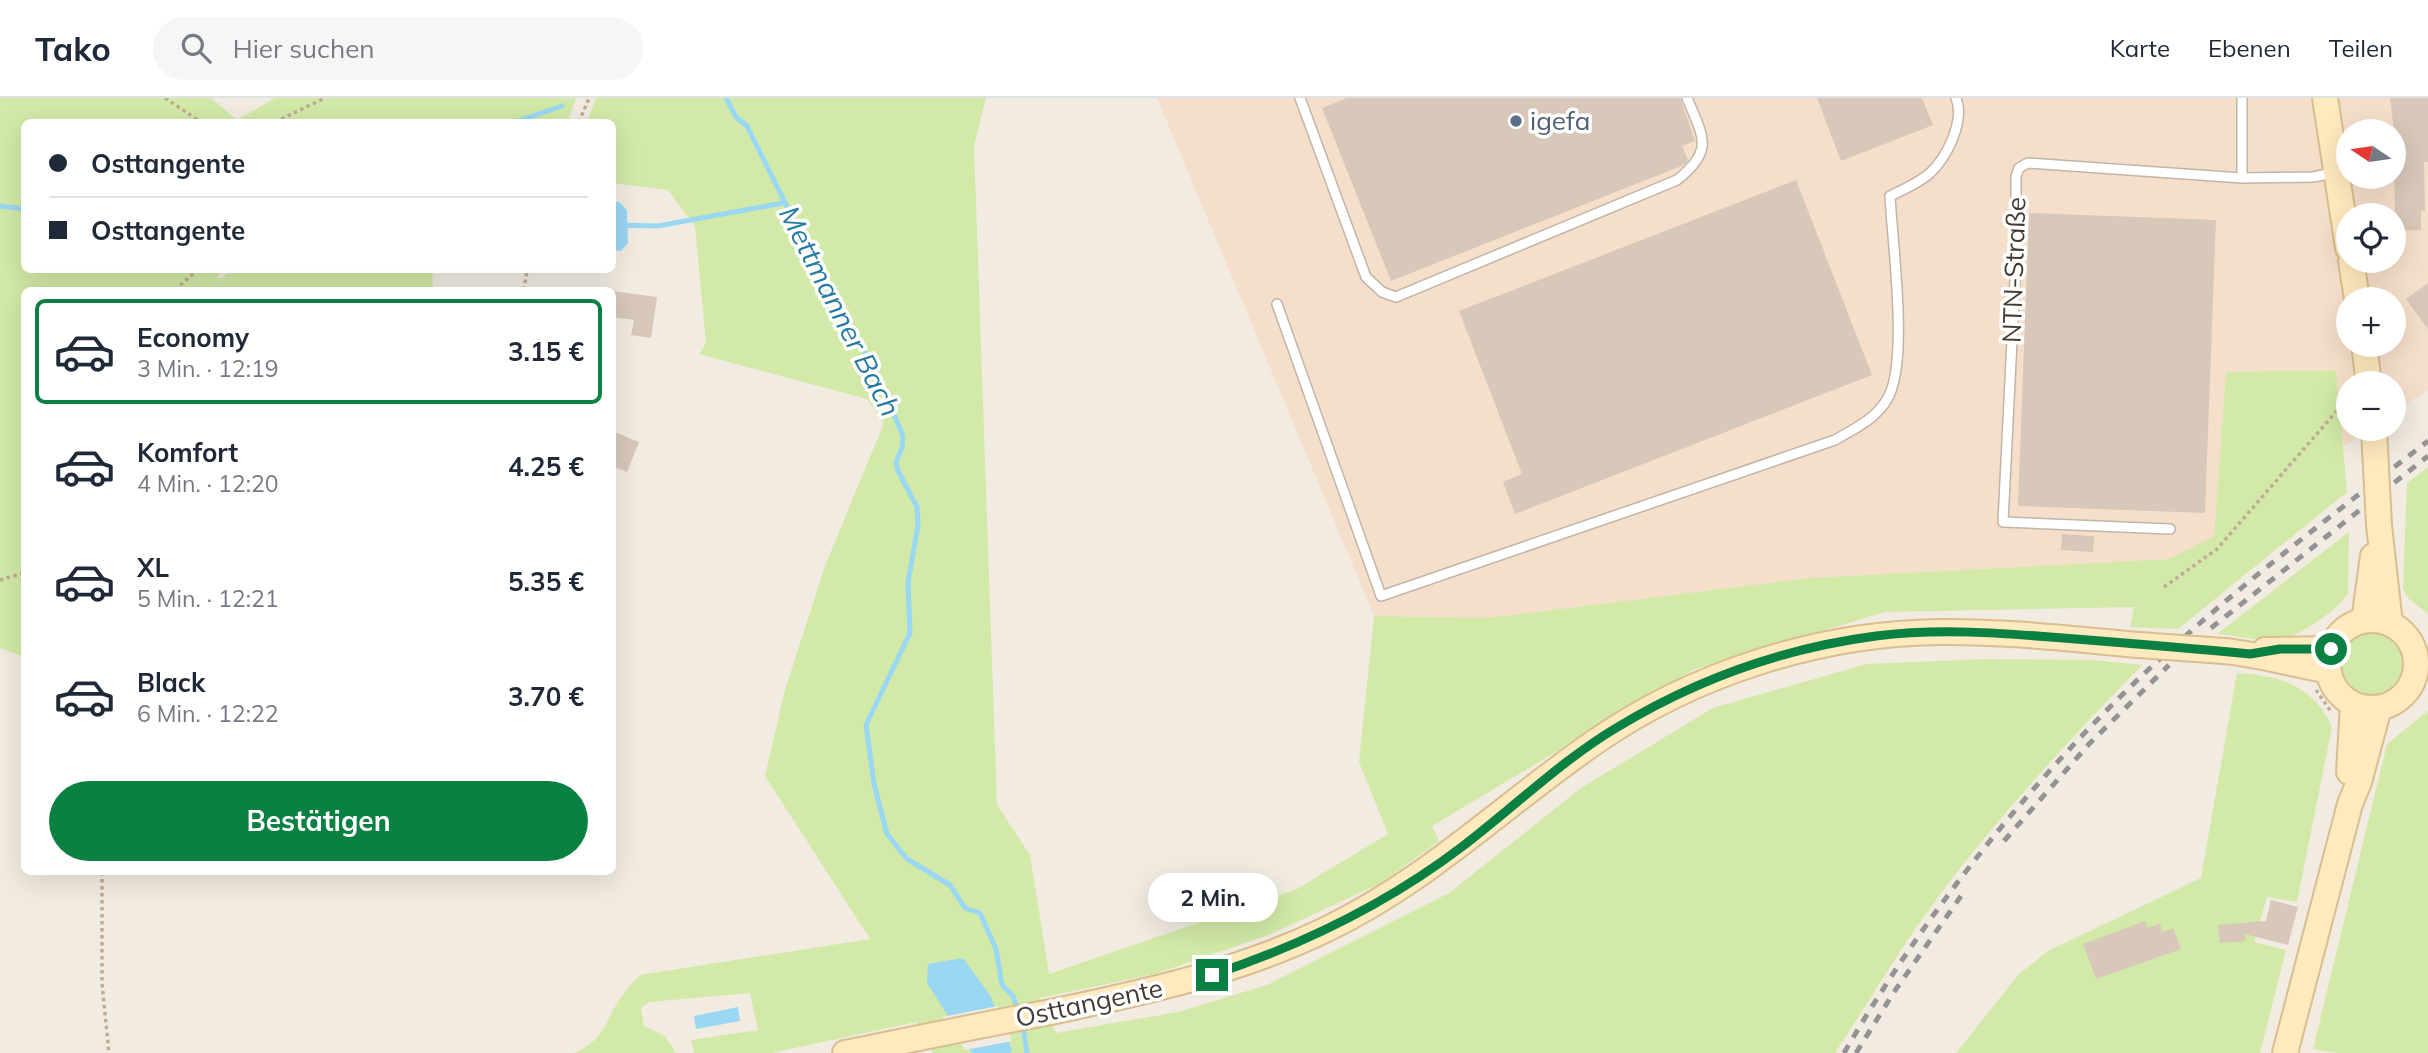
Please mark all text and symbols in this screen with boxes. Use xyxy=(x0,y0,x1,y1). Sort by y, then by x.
search box xyxy=(153,17,643,80)
text: Tako xyxy=(35,28,111,69)
icon: search xyxy=(177,29,215,67)
text: Hier suchen xyxy=(233,32,375,65)
text: Karte xyxy=(2110,33,2170,63)
text: Ebenen xyxy=(2208,33,2291,63)
text: Teilen xyxy=(2329,33,2393,63)
place label: igefa xyxy=(1530,104,1590,137)
marker: igefa xyxy=(1508,113,1524,129)
north arrow xyxy=(2336,119,2406,189)
map controls xyxy=(2336,119,2406,441)
text: Osttangente xyxy=(91,147,245,180)
street label: NTN-Straße xyxy=(1994,196,2033,343)
water label: Mettmanner Bach xyxy=(772,200,909,422)
button: locate xyxy=(2336,203,2406,273)
text: Osttangente xyxy=(91,214,245,247)
button: + xyxy=(2336,287,2406,357)
icon: car xyxy=(53,320,116,383)
text: Economy xyxy=(137,321,249,354)
text: 3.15 € xyxy=(508,335,584,368)
text: 3 Min. · 12:19 xyxy=(137,354,279,383)
button: − xyxy=(2336,371,2406,441)
icon: car xyxy=(53,435,116,498)
text: Komfort xyxy=(137,436,238,469)
text: 4.25 € xyxy=(508,450,584,483)
text: 4 Min. · 12:20 xyxy=(137,469,279,498)
icon: car xyxy=(53,550,116,613)
text: XL xyxy=(137,551,169,584)
text: 5.35 € xyxy=(508,565,584,598)
text: 5 Min. · 12:21 xyxy=(137,584,279,613)
route start xyxy=(2315,633,2347,665)
icon: car xyxy=(53,665,116,728)
text: Black xyxy=(137,666,205,699)
text: 3.70 € xyxy=(508,680,584,713)
text: 6 Min. · 12:22 xyxy=(137,699,279,728)
button: Bestätigen xyxy=(49,781,588,861)
callout: 2 Min. xyxy=(1147,874,1277,922)
text: 2 Min. xyxy=(1180,883,1246,912)
route end xyxy=(1196,959,1228,991)
street label: Osttangente xyxy=(1012,971,1166,1034)

